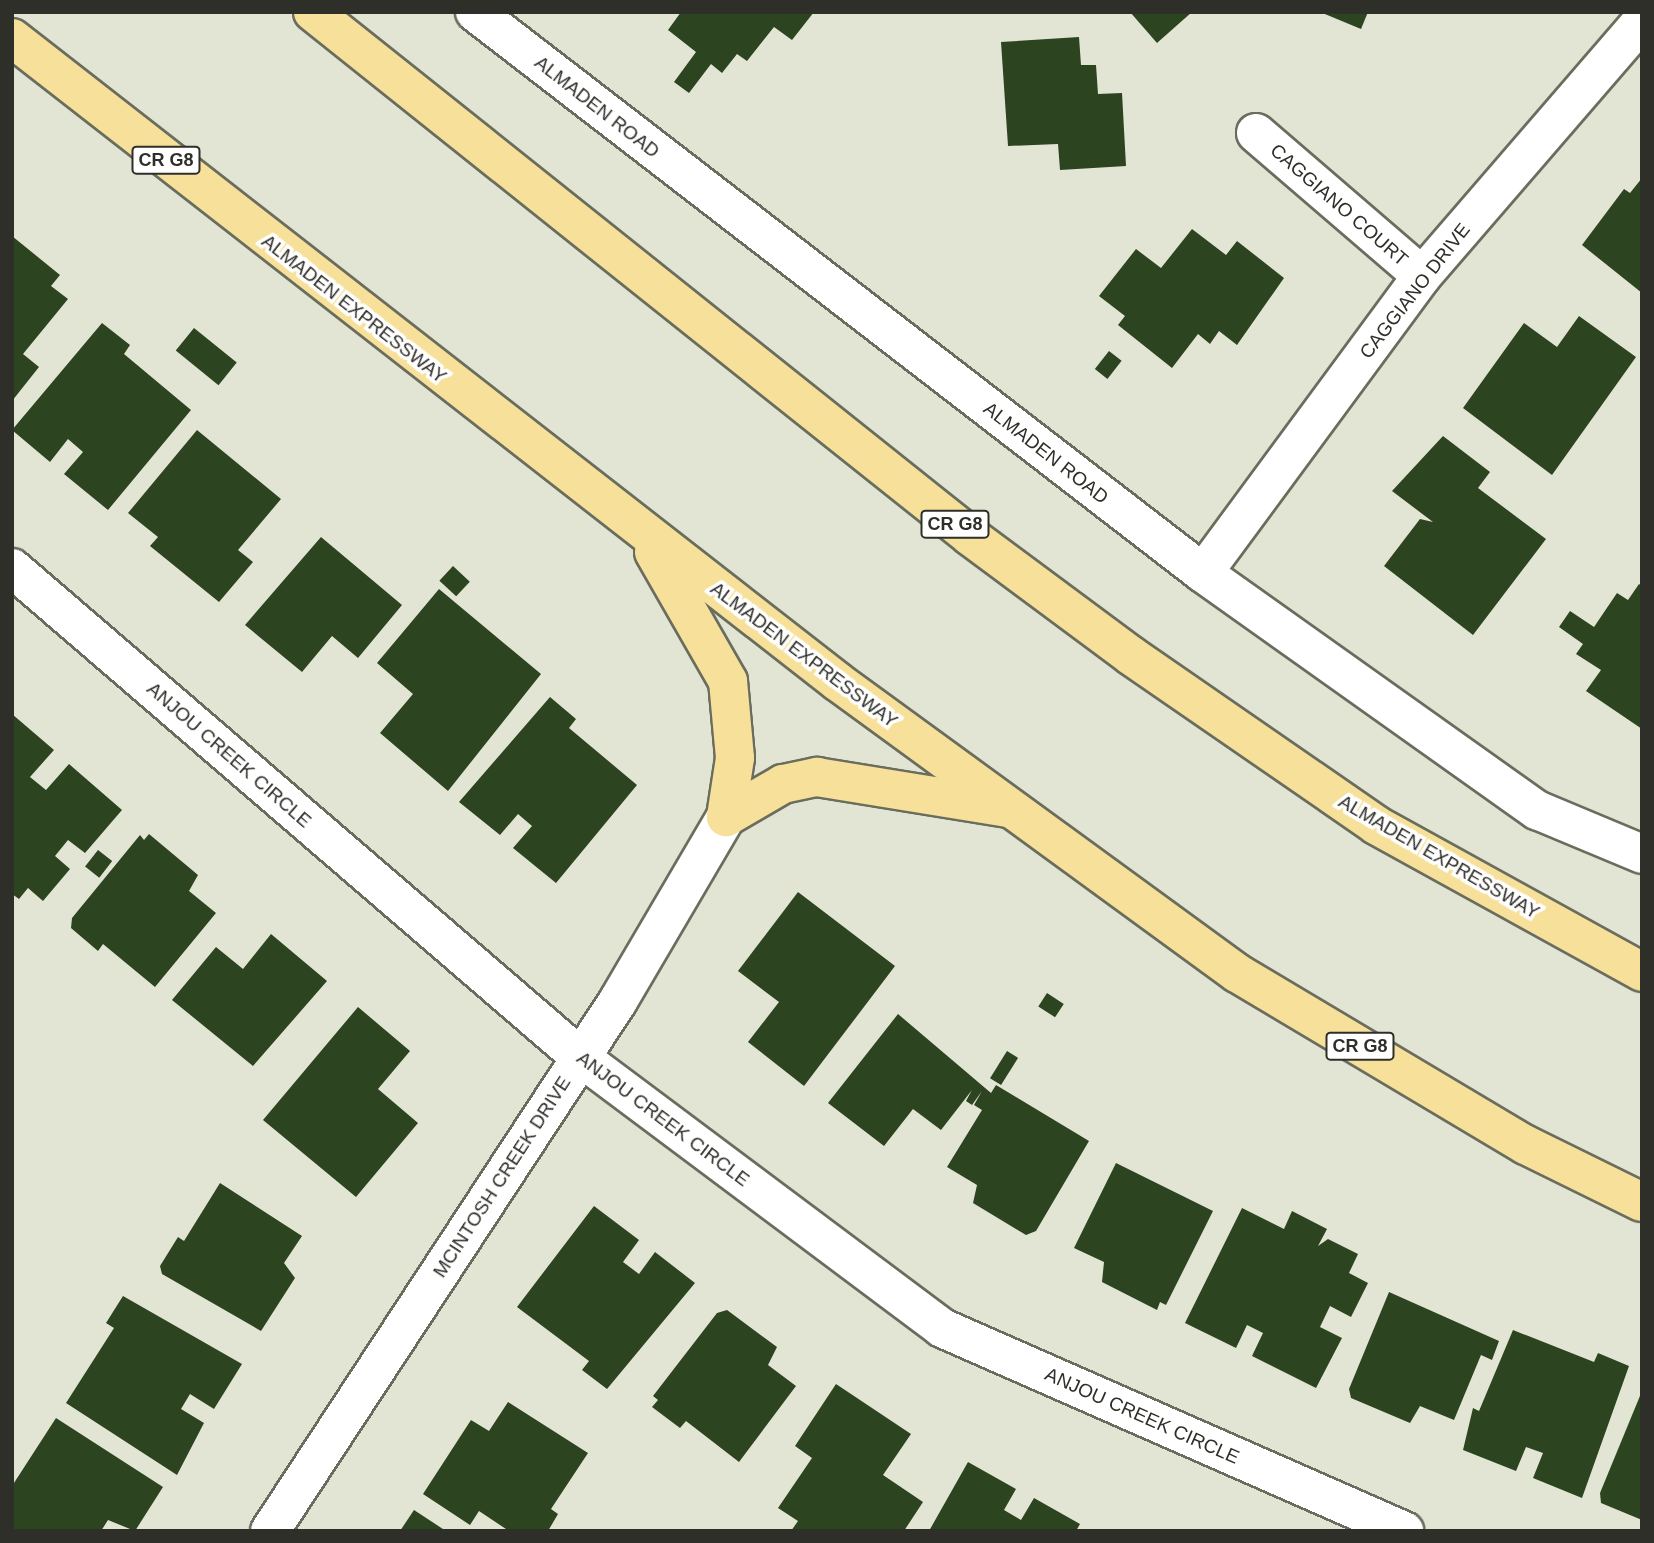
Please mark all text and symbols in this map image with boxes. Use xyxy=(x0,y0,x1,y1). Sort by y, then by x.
street label: ALMADEN ROAD xyxy=(530,51,664,163)
street label: CAGGIANO COURT xyxy=(1266,139,1412,271)
road number: CR G8 xyxy=(131,146,201,174)
street label: CAGGIANO DRIVE xyxy=(1355,219,1475,363)
street label: ALMADEN EXPRESSWAY xyxy=(257,230,451,388)
street label: ALMADEN ROAD xyxy=(979,397,1113,509)
road number: CR G8 xyxy=(920,510,990,538)
street label: ALMADEN EXPRESSWAY xyxy=(706,577,902,733)
street label: ANJOU CREEK CIRCLE xyxy=(142,677,316,833)
street label: ALMADEN EXPRESSWAY xyxy=(1335,790,1543,924)
road number: CR G8 xyxy=(1325,1031,1395,1060)
street label: ANJOU CREEK CIRCLE xyxy=(572,1047,754,1191)
street label: MCINTOSH CREEK DRIVE xyxy=(428,1072,576,1282)
street label: ANJOU CREEK CIRCLE xyxy=(1041,1363,1243,1469)

